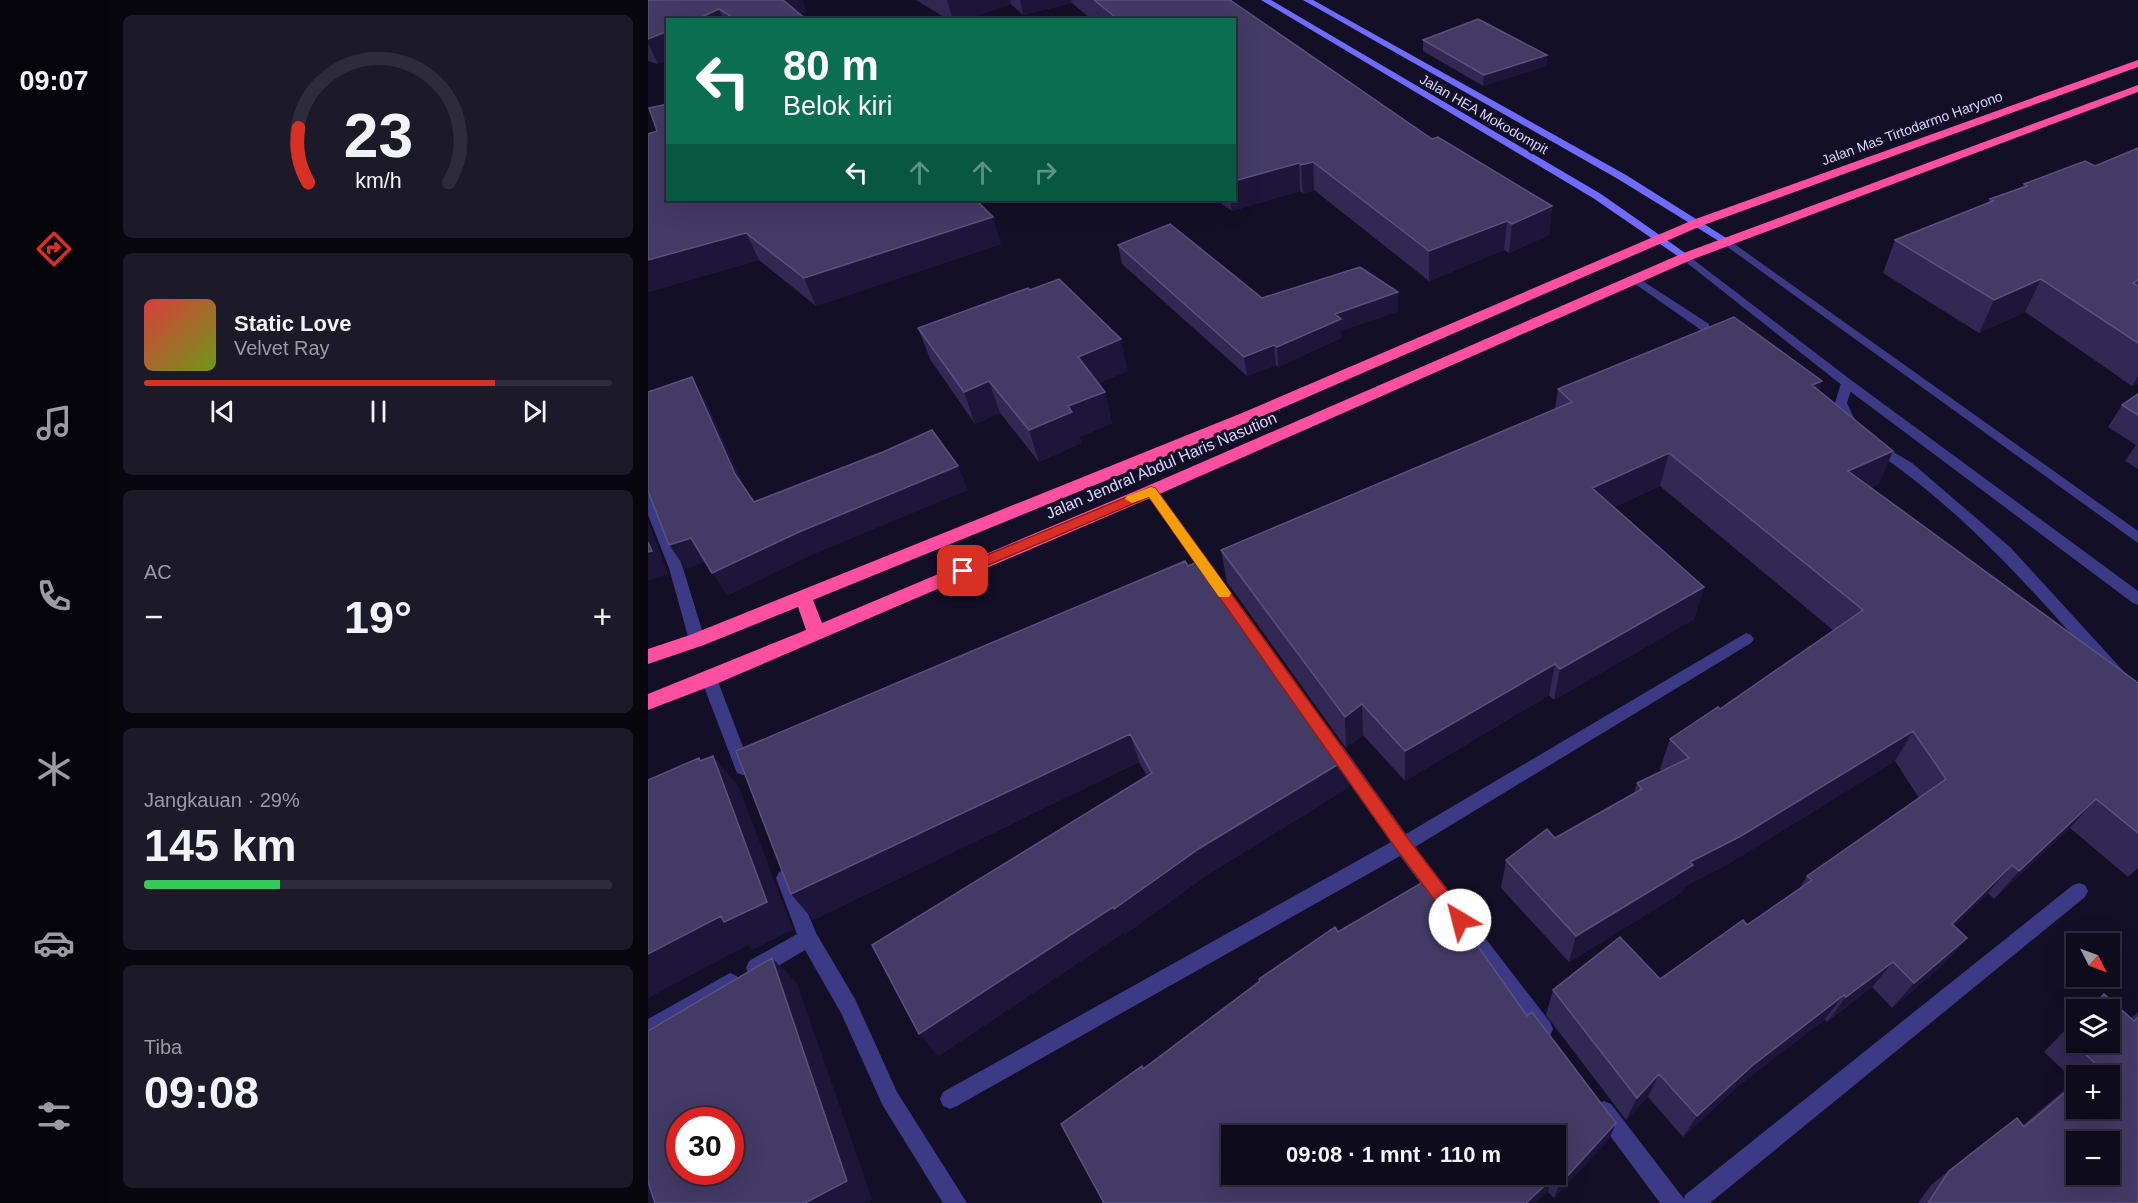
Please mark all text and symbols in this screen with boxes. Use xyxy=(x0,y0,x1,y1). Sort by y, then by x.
icon: left xyxy=(684,42,762,120)
text: 80 m xyxy=(783,42,879,89)
text: 09:07 xyxy=(19,66,89,96)
street label: Jalan HEA Mokodompit xyxy=(1417,71,1551,157)
street label: Jalan Mas Tirtodarmo Haryono xyxy=(1819,88,2005,168)
text: Belok kiri xyxy=(783,91,893,121)
text: 23 xyxy=(343,101,413,170)
icon: left xyxy=(840,156,873,189)
icon: ahead xyxy=(903,156,936,189)
icon: ahead xyxy=(966,156,999,189)
icon: right xyxy=(1029,156,1062,189)
text: km/h xyxy=(355,170,401,194)
icon: directions xyxy=(33,228,75,270)
text: Static Love xyxy=(234,311,351,336)
text: Velvet Ray xyxy=(234,337,330,359)
icon: previous xyxy=(206,395,239,428)
icon: pause xyxy=(362,395,395,428)
icon: next xyxy=(518,395,551,428)
icon: music xyxy=(33,402,75,444)
street label: Jalan Jendral Abdul Haris Nasution xyxy=(1043,409,1279,522)
pin xyxy=(937,545,988,596)
icon: arrive xyxy=(946,554,979,587)
text: AC xyxy=(144,561,172,583)
icon: phone xyxy=(33,575,75,617)
text: 19° xyxy=(344,592,412,643)
text: − xyxy=(144,598,163,635)
text: + xyxy=(593,598,612,635)
icon: climate xyxy=(33,748,75,790)
text: Jangkauan · 29% xyxy=(144,789,300,811)
text: 145 km xyxy=(144,820,297,871)
position arrow xyxy=(1428,888,1492,952)
icon: car xyxy=(33,922,75,964)
north arrow xyxy=(2066,933,2120,987)
map controls xyxy=(2066,933,2120,1185)
button: layers xyxy=(2066,999,2120,1053)
text: Tiba xyxy=(144,1036,182,1058)
button: + xyxy=(2066,1065,2120,1119)
text: 09:08 xyxy=(144,1067,259,1118)
icon: filters xyxy=(33,1095,75,1137)
speed limit sign: 30 xyxy=(666,1107,744,1185)
button: − xyxy=(2066,1131,2120,1185)
text: 09:08 · 1 mnt · 110 m xyxy=(1286,1142,1501,1167)

